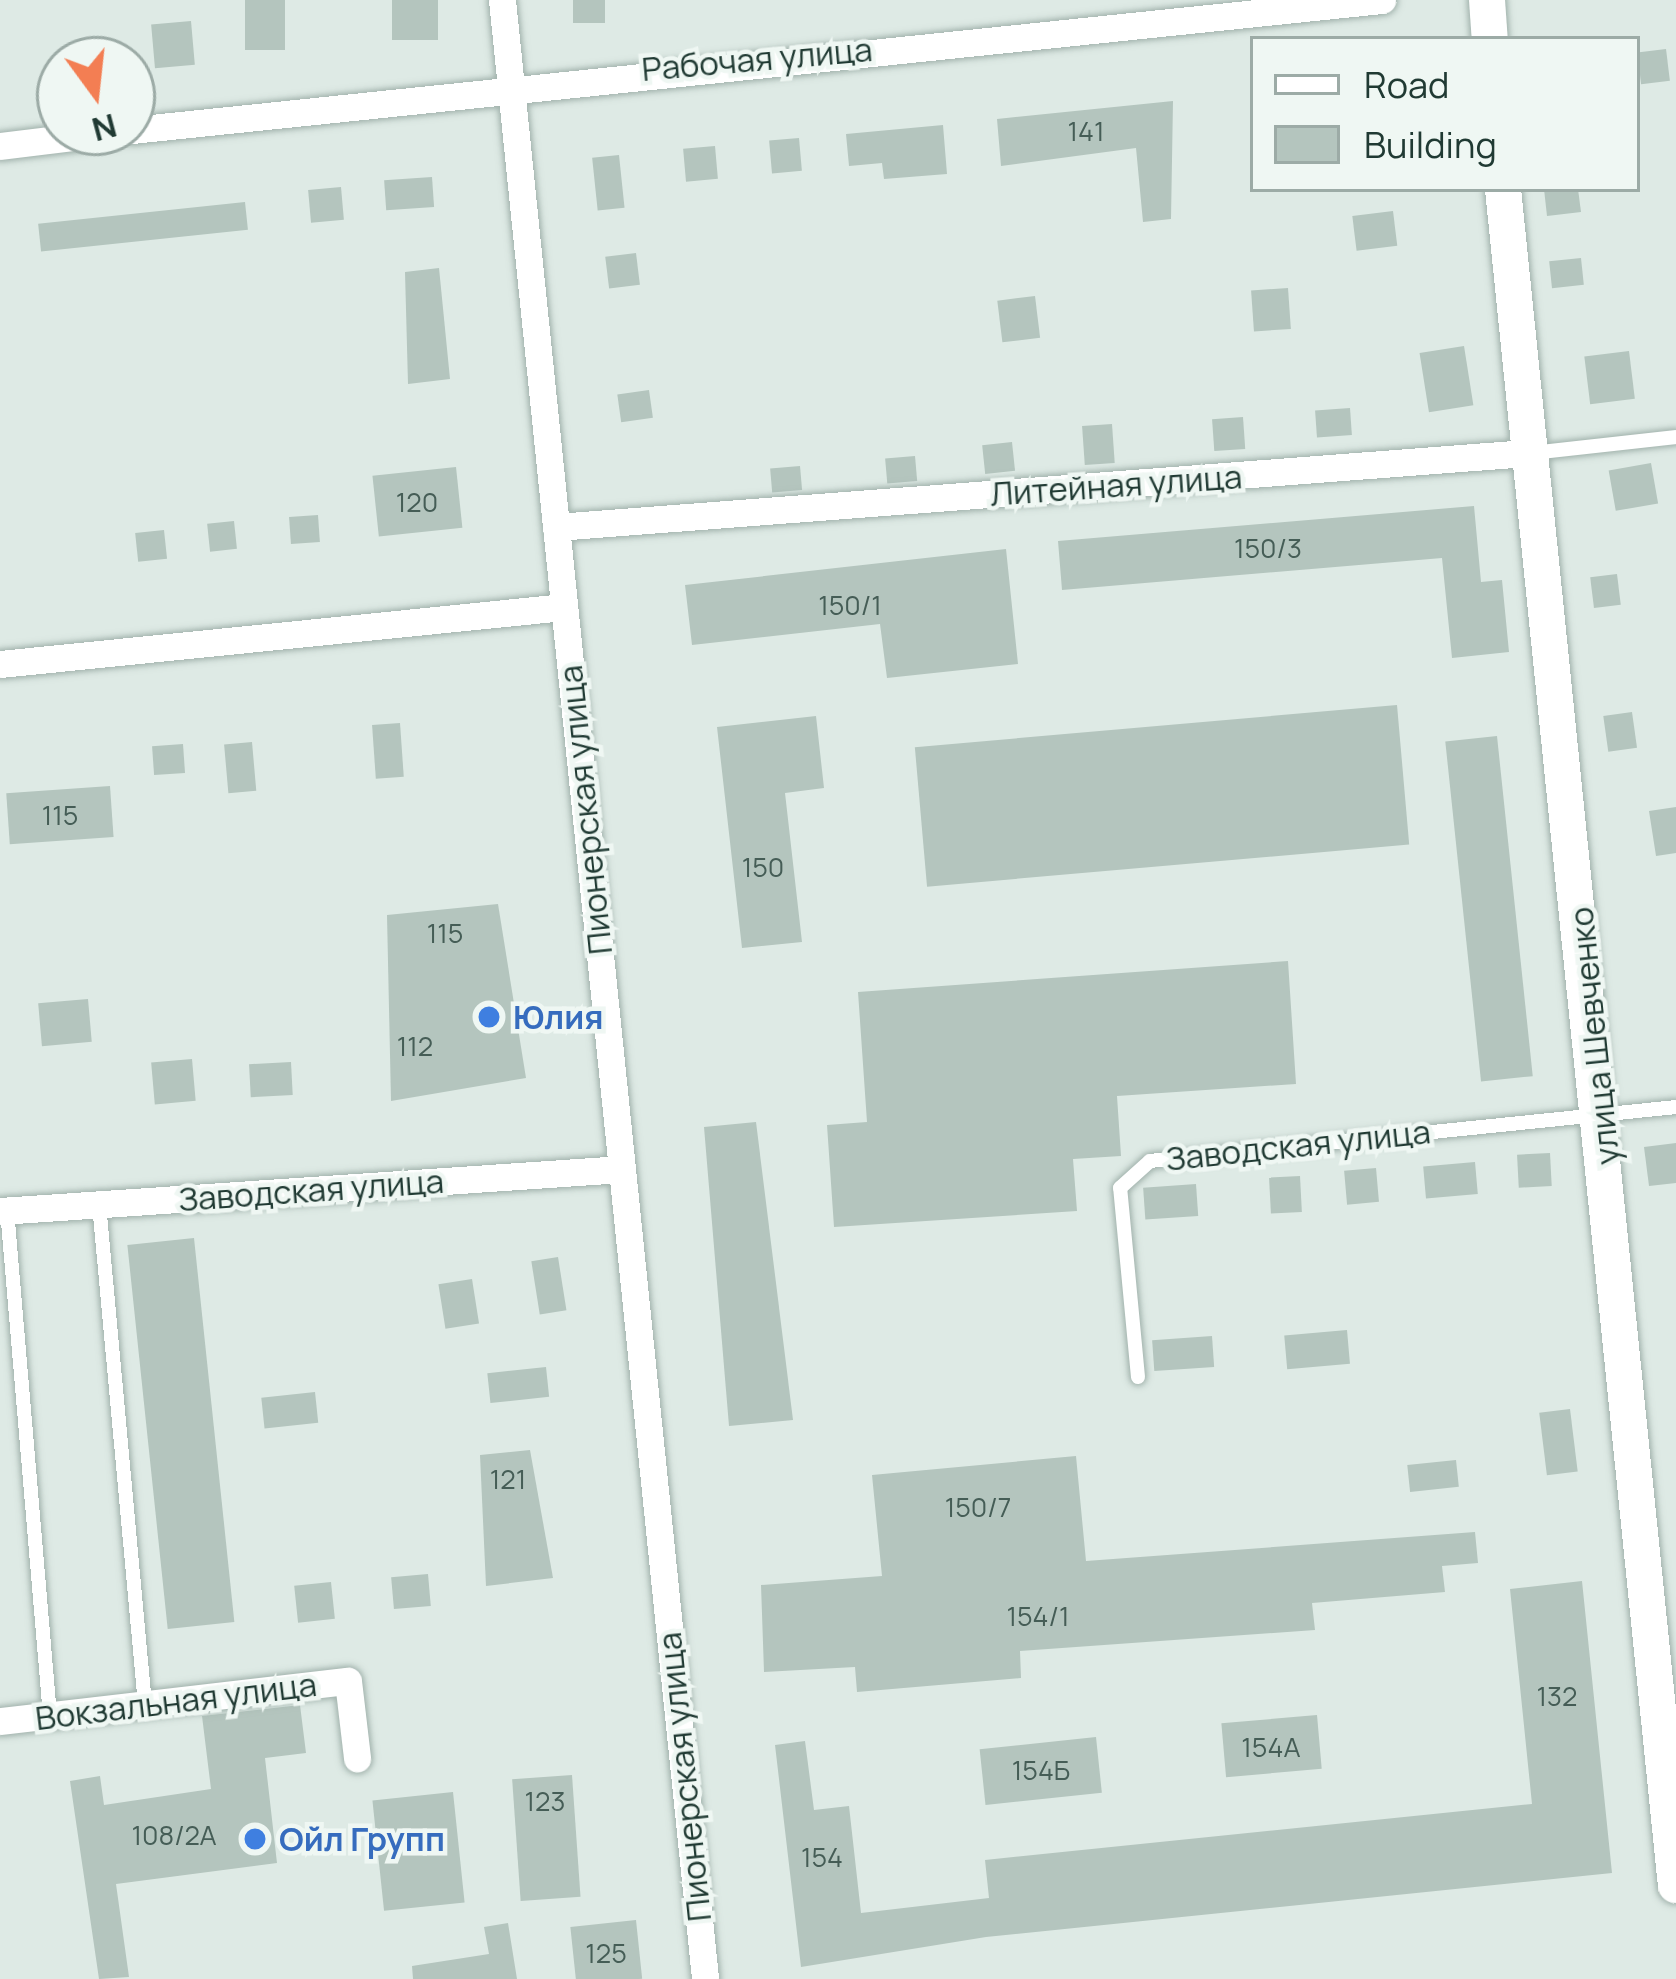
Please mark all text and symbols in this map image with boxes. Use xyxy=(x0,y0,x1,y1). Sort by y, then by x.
street label: Рабочая улица xyxy=(640,29,874,89)
north arrow xyxy=(36,36,156,156)
legend xyxy=(1250,36,1640,192)
text: Road xyxy=(1364,60,1449,109)
text: N xyxy=(87,104,122,153)
house number: 141 xyxy=(1068,115,1104,147)
text: Building xyxy=(1364,120,1497,169)
street label: Литейная улица xyxy=(989,456,1243,514)
house number: 120 xyxy=(396,486,438,518)
house number: 150/3 xyxy=(1234,532,1302,564)
house number: 150/1 xyxy=(818,589,882,621)
street label: Пионерская улица xyxy=(550,663,620,957)
house number: 115 xyxy=(42,799,78,831)
house number: 150 xyxy=(742,851,784,883)
street label: улица Шевченко xyxy=(1561,905,1627,1167)
house number: 115 xyxy=(427,917,463,949)
place label: Юлия xyxy=(513,997,604,1037)
marker: Юлия xyxy=(476,1004,502,1030)
house number: 112 xyxy=(397,1030,433,1062)
street label: Заводская улица xyxy=(1164,1111,1432,1179)
street label: Заводская улица xyxy=(177,1161,445,1219)
house number: 121 xyxy=(490,1463,526,1495)
house number: 150/7 xyxy=(945,1491,1011,1523)
house number: 154/1 xyxy=(1006,1600,1070,1632)
street label: Пионерская улица xyxy=(649,1630,719,1924)
street label: Вокзальная улица xyxy=(33,1664,319,1738)
house number: 132 xyxy=(1537,1680,1577,1712)
house number: 154А xyxy=(1241,1731,1301,1763)
house number: 154Б xyxy=(1012,1754,1070,1786)
house number: 123 xyxy=(525,1785,565,1817)
house number: 108/2А xyxy=(131,1819,217,1851)
place label: Ойл Групп xyxy=(279,1819,445,1859)
marker: Ойл Групп xyxy=(242,1826,268,1852)
house number: 154 xyxy=(801,1841,843,1873)
house number: 125 xyxy=(585,1937,627,1969)

